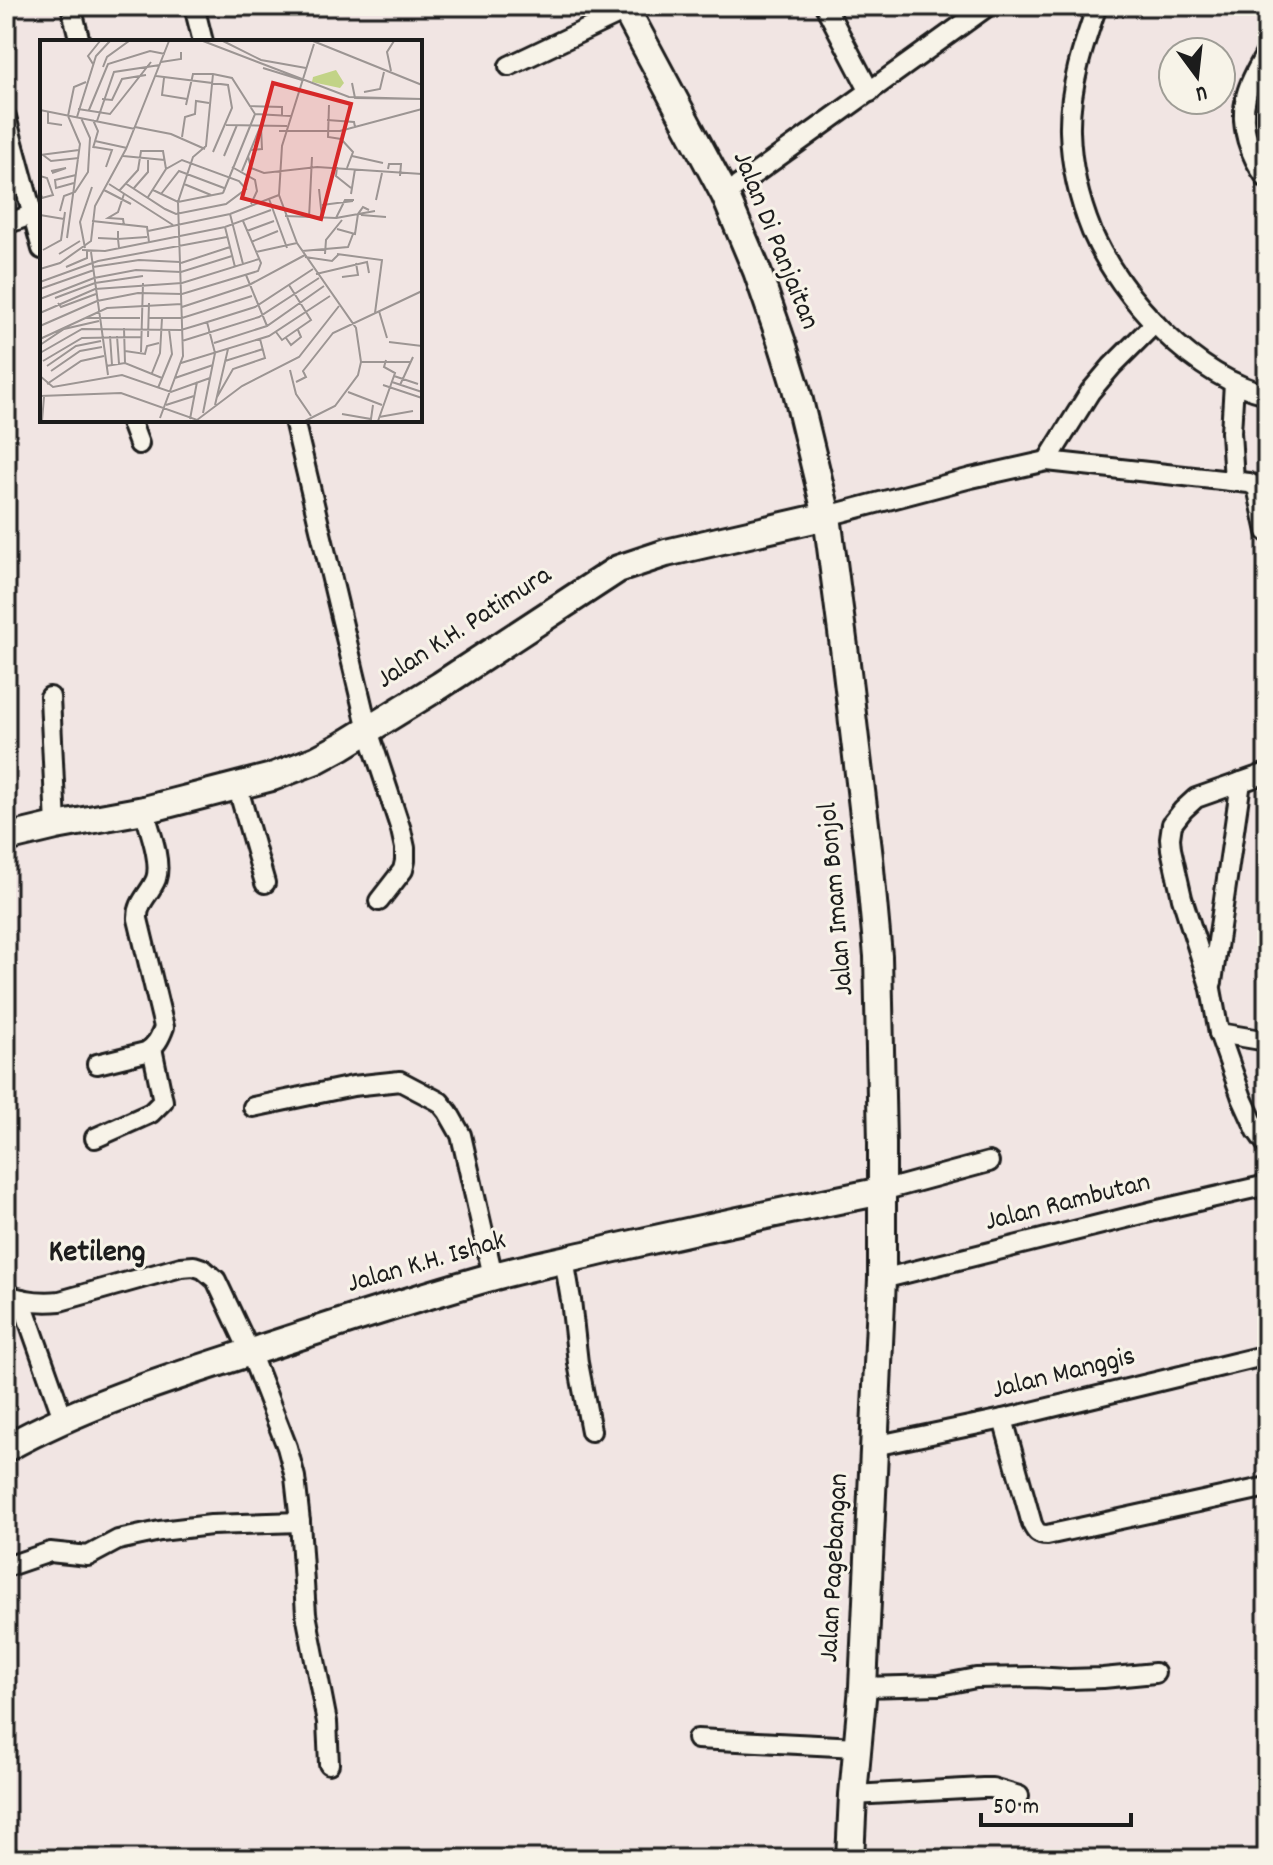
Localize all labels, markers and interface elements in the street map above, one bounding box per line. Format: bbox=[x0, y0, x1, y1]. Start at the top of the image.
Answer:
north arrow bbox=[1157, 36, 1237, 116]
inset map bbox=[40, 40, 422, 422]
text: U bbox=[1192, 76, 1210, 108]
street label: Jalan Di Panjaitan bbox=[720, 146, 828, 336]
street label: Jalan K.H. Patimura bbox=[370, 557, 561, 701]
street label: Jalan Imam Bonjol bbox=[810, 800, 866, 998]
street label: Jalan Rambutan bbox=[981, 1164, 1155, 1244]
street label: Jalan K.H. Ishak bbox=[343, 1222, 511, 1306]
district label: Ketileng bbox=[48, 1231, 146, 1277]
street label: Jalan Manggis bbox=[988, 1338, 1140, 1412]
street label: Jalan Pagebangan bbox=[811, 1472, 861, 1664]
scale bar bbox=[981, 1777, 1131, 1827]
text: 50 m bbox=[993, 1791, 1039, 1825]

